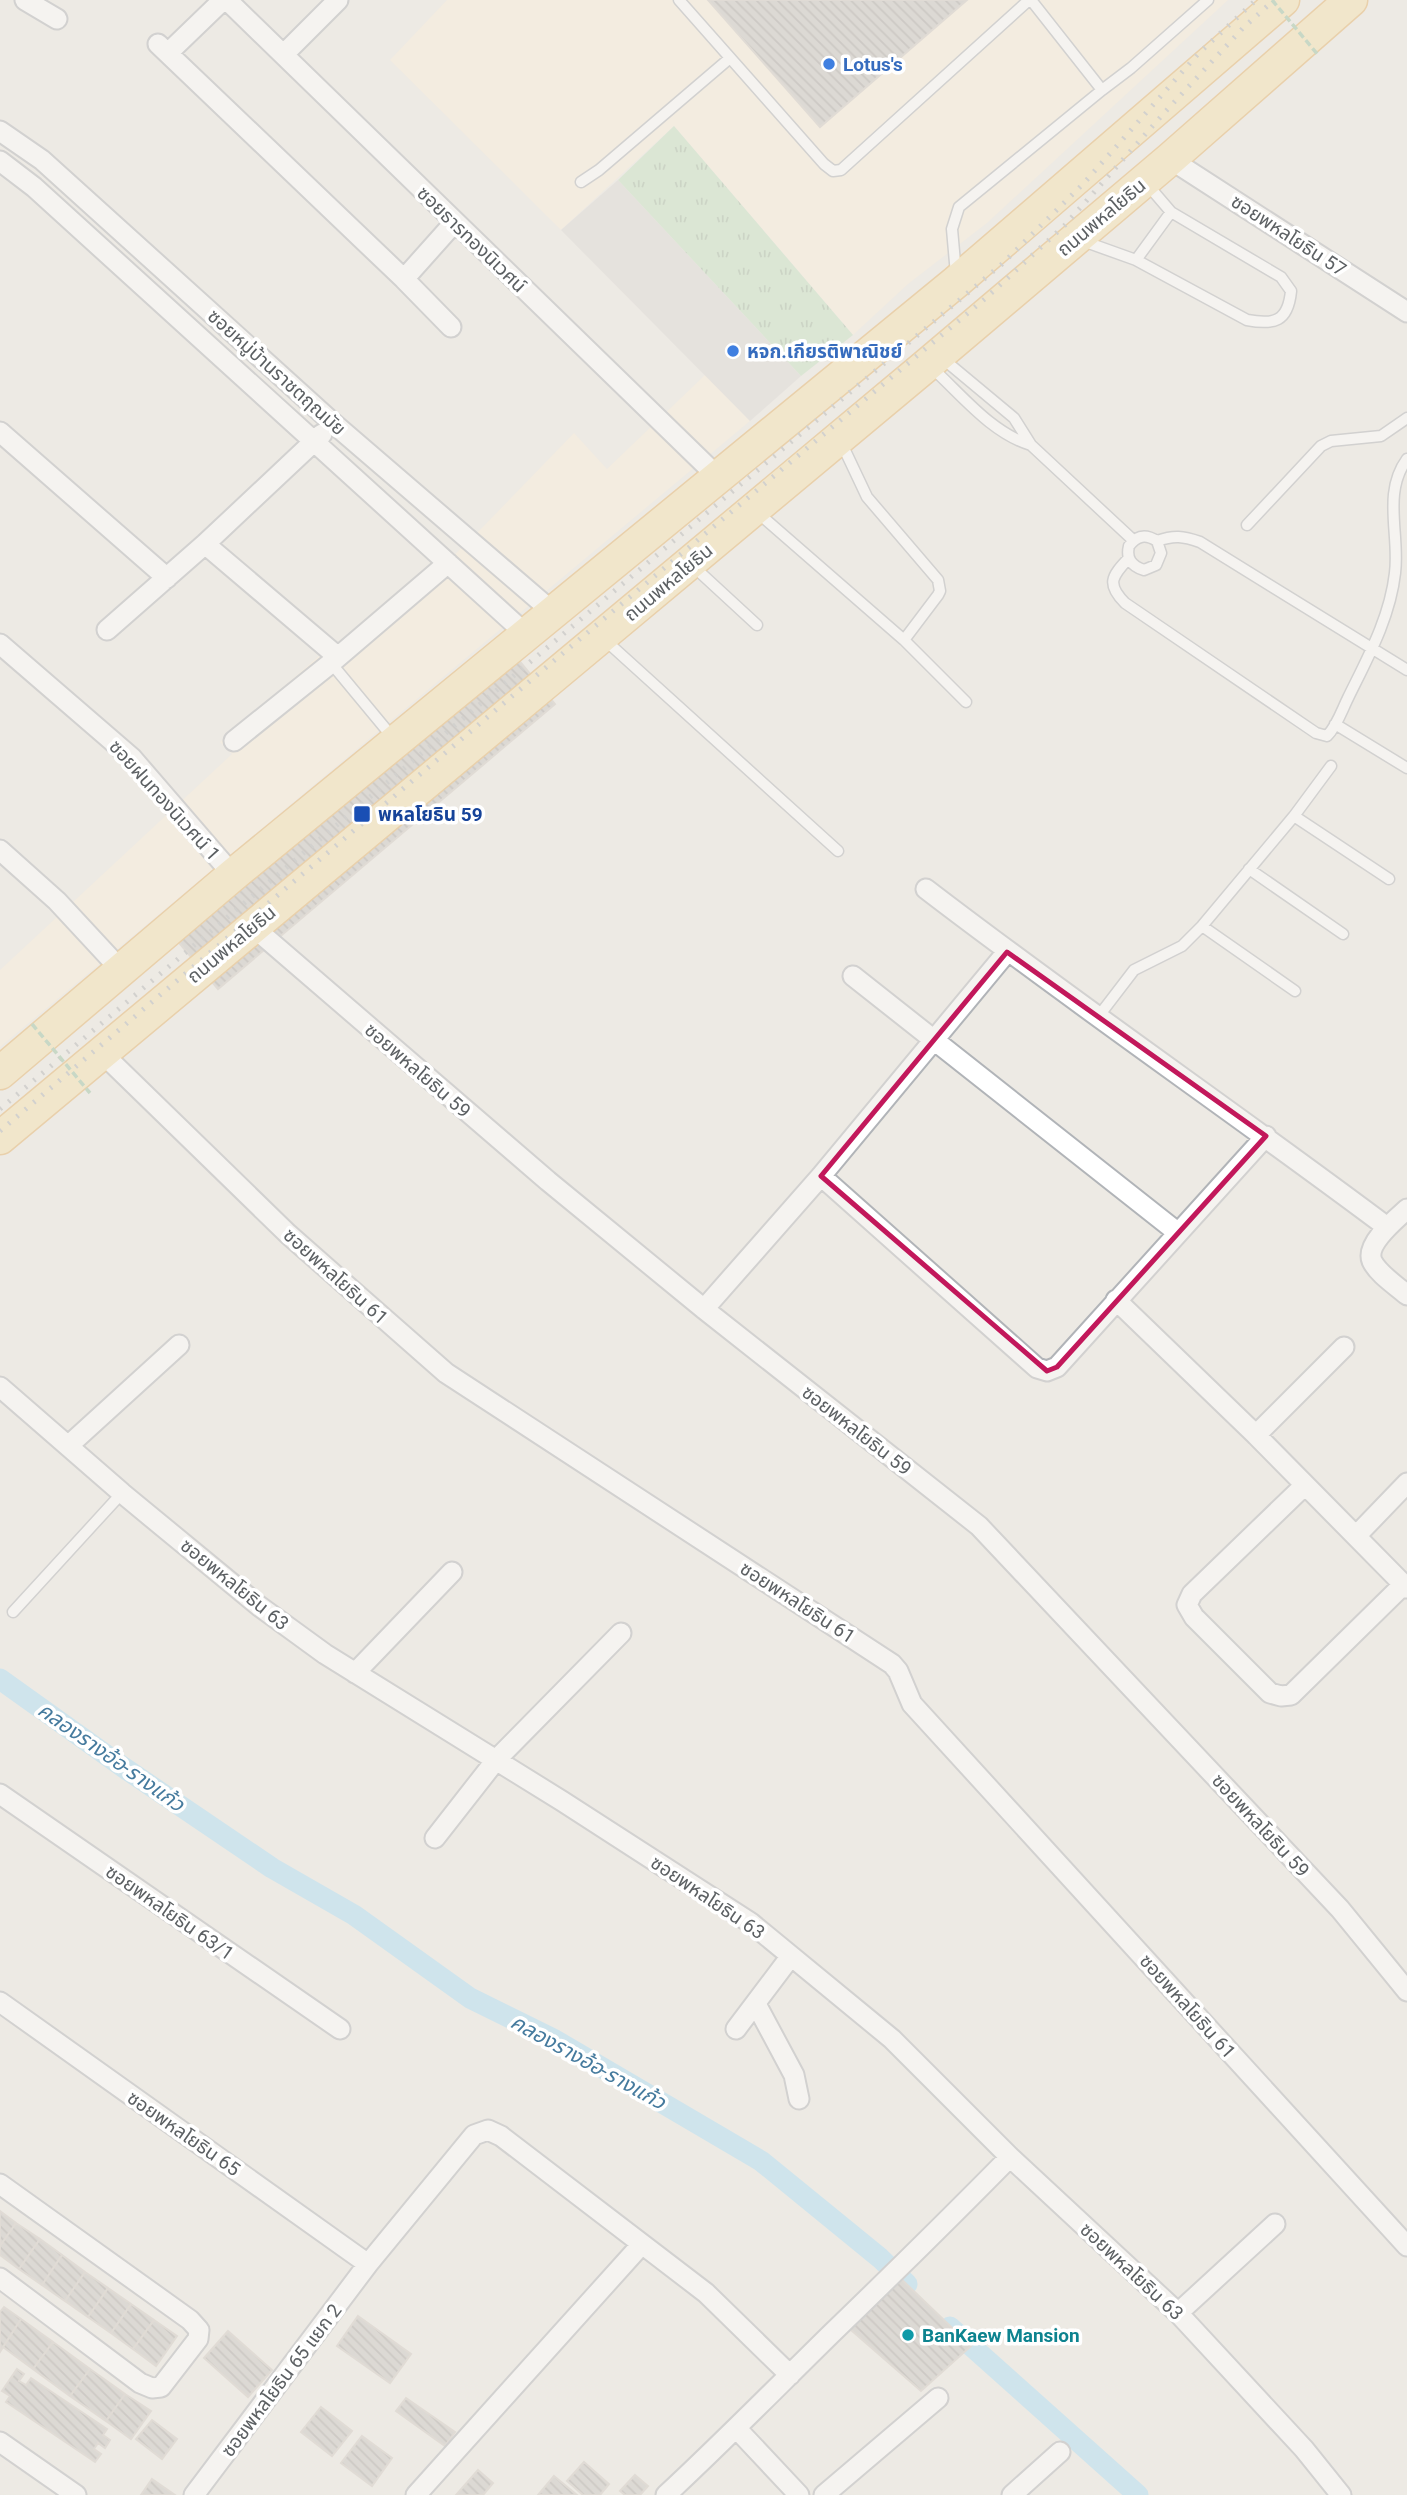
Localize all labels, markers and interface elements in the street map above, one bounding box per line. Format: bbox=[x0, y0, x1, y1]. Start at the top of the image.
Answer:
place label: Lotus's bbox=[843, 53, 903, 76]
marker: Lotus's bbox=[821, 56, 837, 72]
street label: ถนนพหลโยธิน bbox=[1052, 174, 1150, 261]
street label: ซอยธารทองนิเวศน์ bbox=[412, 182, 531, 297]
street label: ซอยพหลโยธิน 57 bbox=[1227, 190, 1351, 281]
street label: ซอยหมู่บ้านราชตฤณมัย bbox=[202, 304, 350, 441]
place label: หจก.เกียรติพาณิชย์ bbox=[747, 340, 902, 363]
marker: หจก.เกียรติพาณิชย์ bbox=[725, 343, 741, 359]
street label: ถนนพหลโยธิน bbox=[619, 539, 717, 626]
street label: ซอยฝนทองนิเวศน์ 1 bbox=[104, 735, 225, 866]
place label: พหลโยธิน 59 bbox=[378, 803, 483, 826]
marker: พหลโยธิน 59 bbox=[352, 804, 372, 824]
street label: ถนนพหลโยธิน bbox=[182, 901, 280, 988]
street label: ซอยพหลโยธิน 59 bbox=[360, 1018, 475, 1123]
street label: ซอยพหลโยธิน 61 bbox=[279, 1223, 393, 1329]
street label: ซอยพหลโยธิน 59 bbox=[797, 1381, 916, 1480]
street label: ซอยพหลโยธิน 63 bbox=[176, 1534, 293, 1635]
street label: ซอยพหลโยธิน 61 bbox=[736, 1557, 860, 1648]
water label: คลองรางอ้อ-รางแก้ว bbox=[33, 1698, 189, 1817]
street label: ซอยพหลโยธิน 59 bbox=[1207, 1769, 1314, 1882]
street label: ซอยพหลโยธิน 63 bbox=[646, 1851, 769, 1944]
street label: ซอยพหลโยธิน 63/1 bbox=[101, 1860, 238, 1965]
street label: ซอยพหลโยธิน 61 bbox=[1135, 1949, 1241, 2063]
water label: คลองรางอ้อ-รางแก้ว bbox=[507, 2010, 670, 2115]
street label: ซอยพหลโยธิน 65 bbox=[123, 2086, 245, 2181]
street label: ซอยพหลโยธิน 63 bbox=[1075, 2218, 1188, 2325]
street label: ซอยพหลโยธิน 65 แยก 2 bbox=[216, 2299, 346, 2461]
place label: BanKaew Mansion bbox=[922, 2324, 1080, 2347]
marker: BanKaew Mansion bbox=[900, 2327, 916, 2343]

